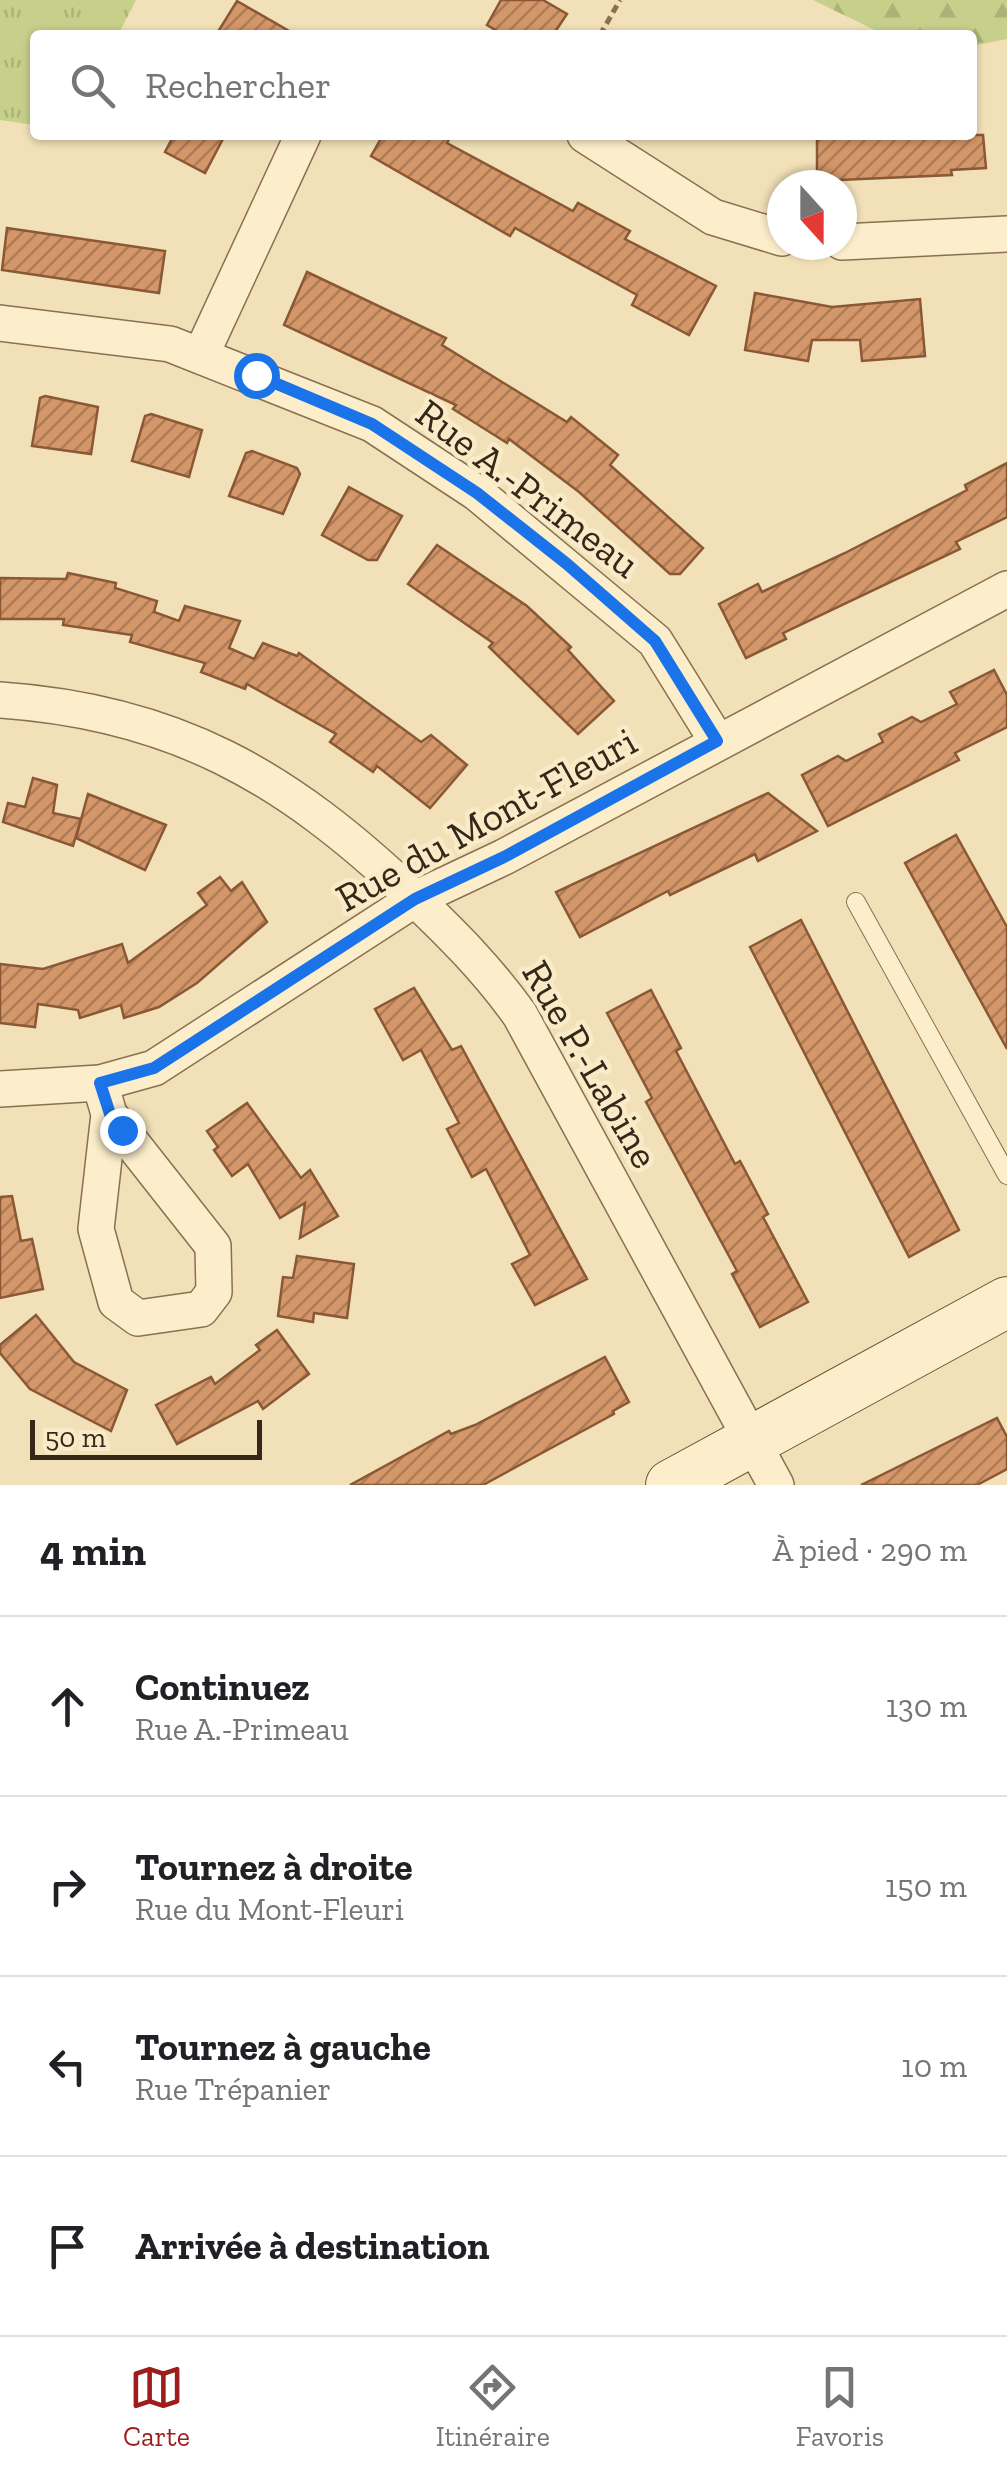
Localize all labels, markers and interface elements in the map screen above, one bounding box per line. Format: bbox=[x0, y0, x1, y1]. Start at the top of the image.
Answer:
search box bbox=[30, 30, 977, 140]
icon: search bbox=[65, 58, 120, 113]
text: Rechercher bbox=[145, 62, 331, 108]
north arrow bbox=[767, 170, 857, 260]
route start bbox=[234, 353, 280, 399]
street label: Rue A.-Primeau bbox=[407, 388, 649, 588]
street label: Rue du Mont-Fleuri bbox=[327, 717, 645, 921]
street label: Rue P.-Labine bbox=[512, 952, 670, 1176]
route end bbox=[100, 1108, 146, 1154]
scale bar bbox=[30, 1415, 262, 1460]
text: 50 m bbox=[45, 1421, 106, 1454]
text: 4 min bbox=[40, 1525, 146, 1576]
text: À pied · 290 m bbox=[773, 1531, 967, 1569]
text: Continuez bbox=[135, 1664, 310, 1710]
icon: ahead bbox=[40, 1679, 95, 1734]
text: 130 m bbox=[886, 1687, 967, 1725]
text: Rue A.-Primeau bbox=[135, 1710, 349, 1748]
text: Tournez à droite bbox=[135, 1844, 413, 1890]
icon: right bbox=[40, 1859, 95, 1914]
text: 150 m bbox=[885, 1867, 967, 1905]
text: Rue du Mont-Fleuri bbox=[135, 1890, 404, 1928]
text: Tournez à gauche bbox=[135, 2024, 431, 2070]
icon: left bbox=[40, 2039, 95, 2094]
text: 10 m bbox=[901, 2047, 967, 2085]
text: Rue Trépanier bbox=[135, 2070, 331, 2108]
icon: arrive bbox=[40, 2219, 95, 2274]
text: Arrivée à destination bbox=[135, 2223, 490, 2269]
tab: Carte bbox=[123, 2360, 190, 2453]
tab: Itinéraire bbox=[436, 2360, 550, 2453]
tab: Favoris bbox=[796, 2360, 884, 2453]

